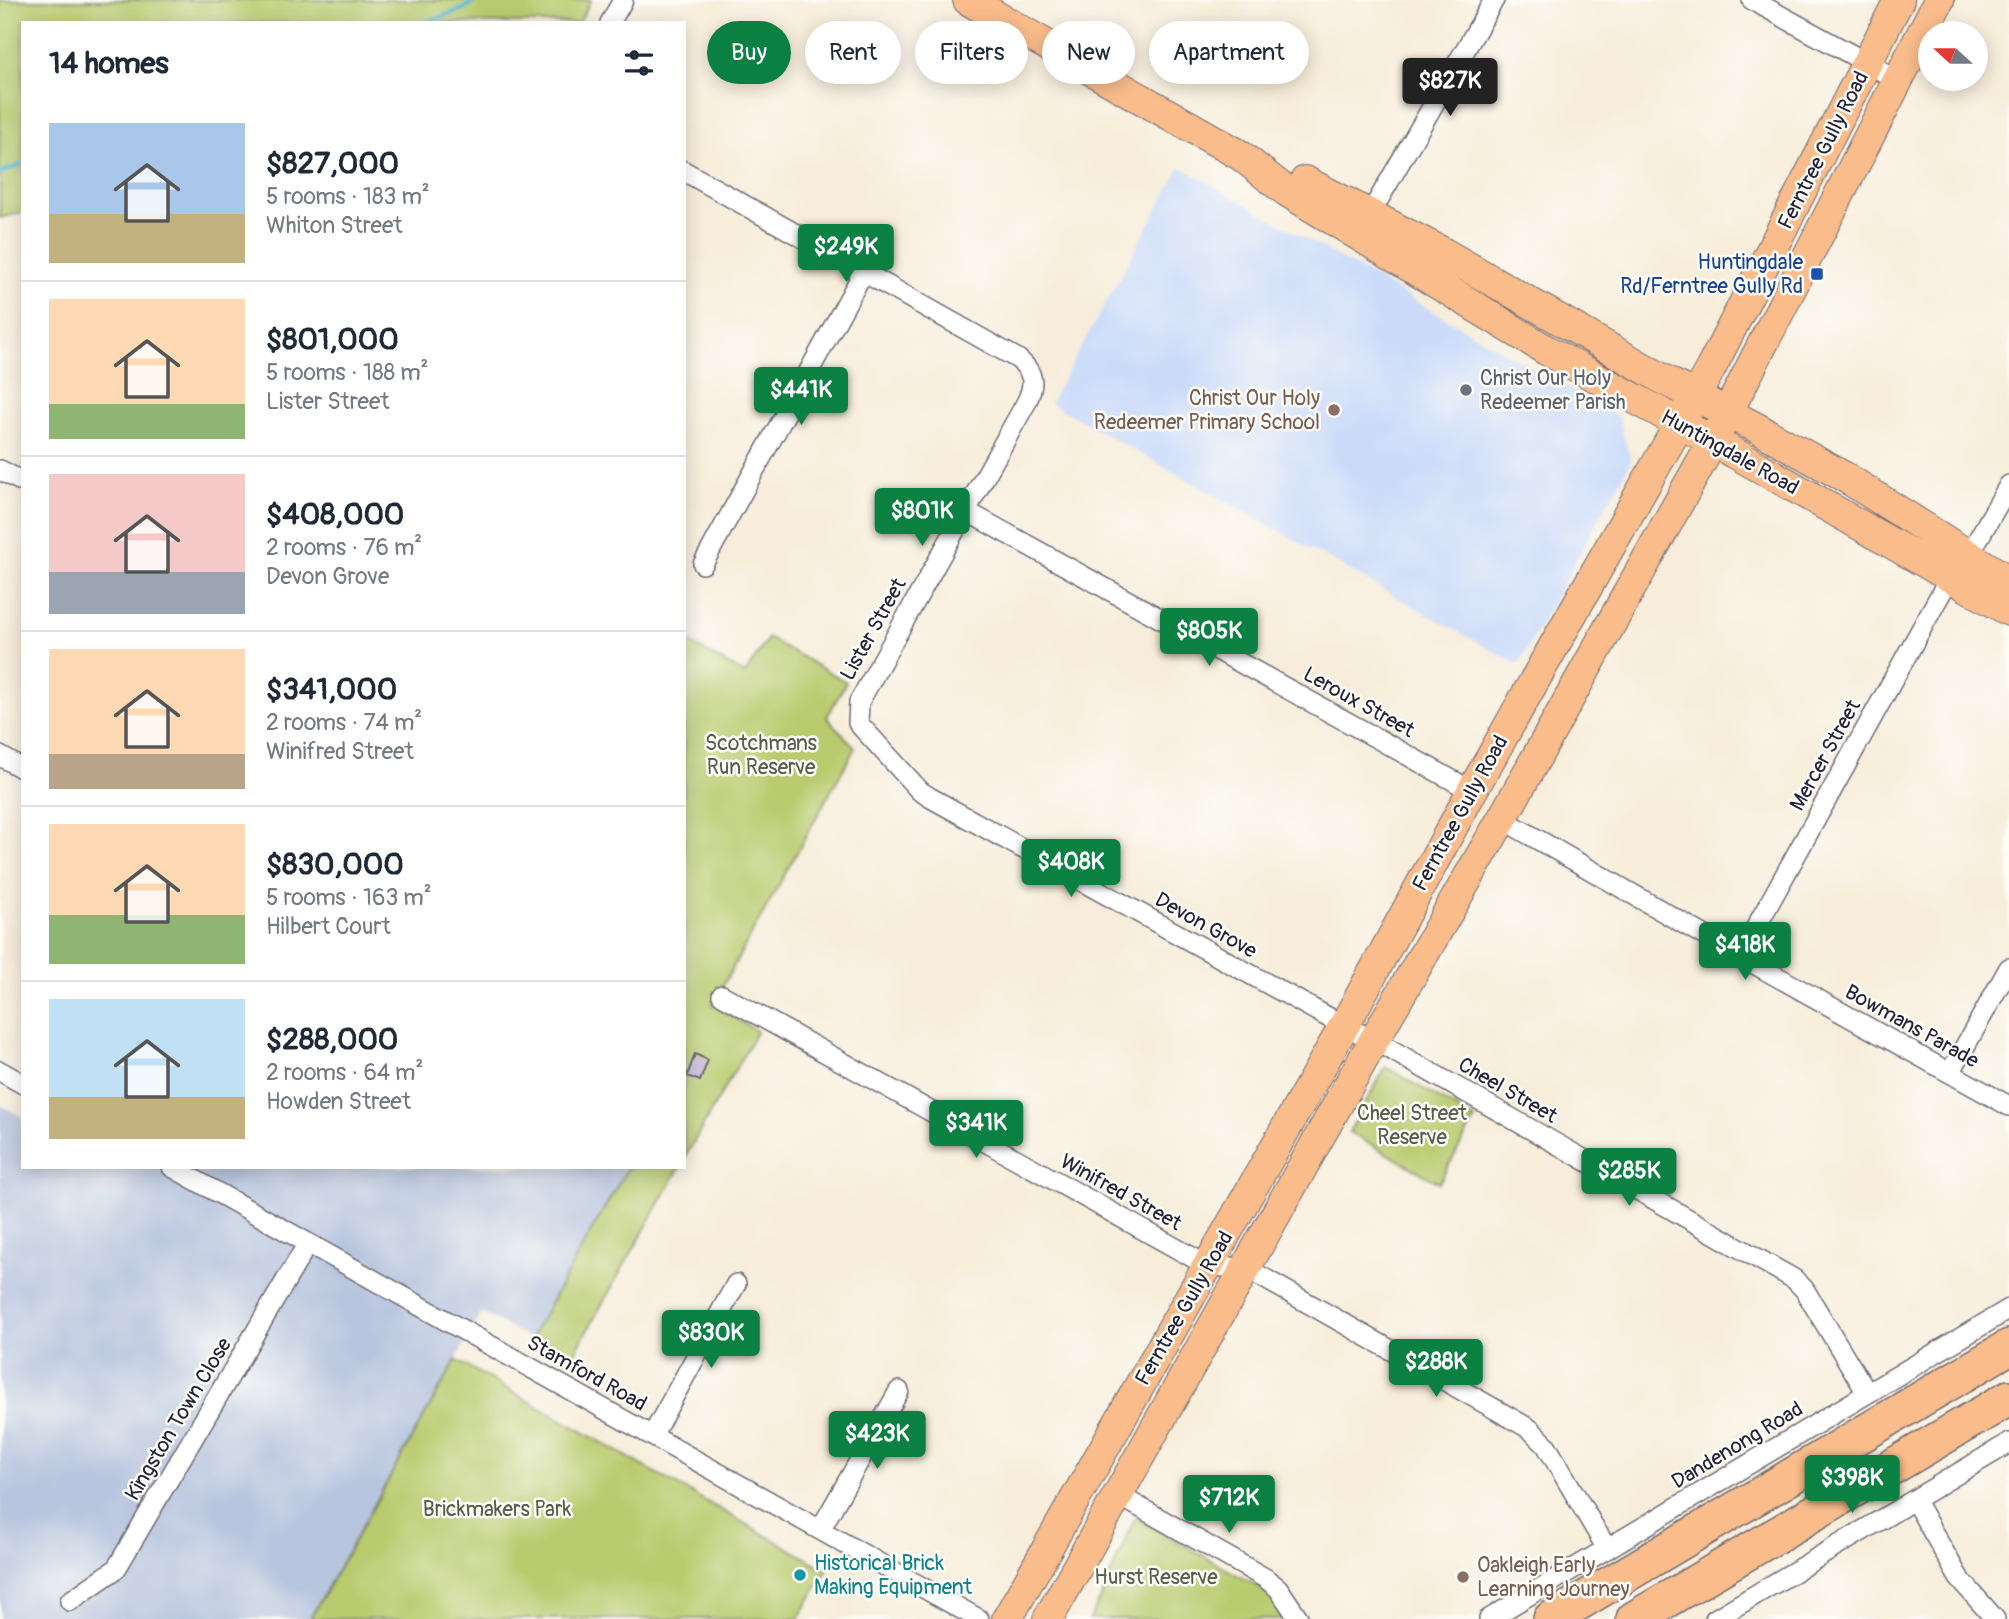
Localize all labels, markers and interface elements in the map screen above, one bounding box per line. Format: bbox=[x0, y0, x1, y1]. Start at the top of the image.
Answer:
chip: Buy bbox=[707, 21, 791, 84]
chip: Rent bbox=[805, 21, 901, 84]
chip: Filters bbox=[915, 21, 1028, 84]
chip: New bbox=[1042, 21, 1135, 84]
chip: Apartment bbox=[1149, 21, 1309, 84]
north arrow bbox=[1918, 21, 1988, 91]
map controls bbox=[1918, 21, 1988, 91]
icon: filters bbox=[620, 44, 658, 82]
text: 14 homes bbox=[49, 45, 169, 82]
pin: $827K bbox=[1401, 58, 1499, 118]
text: $827K bbox=[1419, 66, 1481, 95]
street label: Ferntree Gully Road bbox=[1772, 67, 1875, 234]
text: $827,000 bbox=[266, 145, 399, 182]
icon: home bbox=[105, 151, 189, 235]
text: 5 rooms · 183 m² bbox=[266, 182, 430, 211]
text: Whiton Street bbox=[266, 211, 403, 240]
pin: $249K bbox=[797, 224, 895, 284]
text: $249K bbox=[814, 232, 878, 261]
place label: Huntingdale Rd/Ferntree Gully Rd bbox=[1620, 249, 1804, 300]
marker: Huntingdale Rd/Ferntree Gully Rd bbox=[1809, 266, 1825, 282]
text: $801,000 bbox=[266, 321, 399, 358]
icon: home bbox=[105, 327, 189, 411]
text: 5 rooms · 188 m² bbox=[266, 358, 428, 387]
place label: Christ Our Holy Redeemer Parish bbox=[1480, 365, 1626, 416]
pin: $441K bbox=[752, 368, 850, 427]
text: $441K bbox=[770, 375, 832, 404]
marker: Christ Our Holy Redeemer Parish bbox=[1458, 382, 1474, 398]
place label: Christ Our Holy Redeemer Primary School bbox=[1094, 385, 1320, 436]
text: Lister Street bbox=[266, 387, 390, 416]
marker: Christ Our Holy Redeemer Primary School bbox=[1326, 402, 1342, 418]
street label: Huntingdale Road bbox=[1656, 403, 1803, 501]
pin: $801K bbox=[873, 489, 971, 548]
text: $408,000 bbox=[266, 496, 404, 533]
text: $801K bbox=[891, 496, 953, 525]
icon: home bbox=[105, 502, 189, 586]
text: 2 rooms · 76 m² bbox=[266, 533, 422, 562]
text: Devon Grove bbox=[266, 562, 389, 591]
street label: Lister Street bbox=[834, 573, 913, 685]
pin: $805K bbox=[1160, 608, 1258, 668]
text: $805K bbox=[1176, 616, 1242, 645]
street label: Leroux Street bbox=[1298, 661, 1420, 744]
text: $341,000 bbox=[266, 671, 397, 708]
icon: home bbox=[105, 677, 189, 761]
street label: Mercer Street bbox=[1784, 694, 1867, 816]
text: 2 rooms · 74 m² bbox=[266, 708, 422, 737]
park label: Scotchmans Run Reserve bbox=[705, 730, 818, 781]
street label: Ferntree Gully Road bbox=[1406, 731, 1514, 896]
text: Winifred Street bbox=[266, 737, 414, 766]
pin: $408K bbox=[1022, 839, 1120, 899]
text: $830,000 bbox=[266, 846, 404, 883]
text: $408K bbox=[1038, 847, 1104, 876]
icon: home bbox=[105, 852, 189, 936]
text: 5 rooms · 163 m² bbox=[266, 883, 432, 912]
street label: Devon Grove bbox=[1150, 886, 1262, 965]
text: Hilbert Court bbox=[266, 912, 391, 941]
pin: $418K bbox=[1696, 922, 1794, 982]
text: $418K bbox=[1715, 930, 1775, 959]
street label: Bowmans Parade bbox=[1840, 979, 1984, 1075]
text: $288,000 bbox=[266, 1021, 398, 1058]
icon: home bbox=[105, 1027, 189, 1111]
street label: Cheel Street bbox=[1453, 1051, 1563, 1130]
text: 2 rooms · 64 m² bbox=[266, 1058, 423, 1087]
text: Howden Street bbox=[266, 1087, 411, 1116]
pin: $341K bbox=[927, 1100, 1025, 1160]
park label: Cheel Street Reserve bbox=[1357, 1100, 1468, 1151]
text: $341K bbox=[945, 1108, 1007, 1137]
street label: Winifred Street bbox=[1055, 1148, 1187, 1237]
pin: $285K bbox=[1580, 1148, 1678, 1208]
text: $285K bbox=[1597, 1156, 1661, 1185]
street label: Ferntree Gully Road bbox=[1129, 1226, 1240, 1390]
pin: $830K bbox=[662, 1310, 760, 1370]
text: $830K bbox=[678, 1318, 744, 1347]
street label: Stamford Road bbox=[522, 1329, 651, 1418]
street label: Kingston Town Close bbox=[119, 1332, 238, 1506]
pin: $288K bbox=[1387, 1340, 1485, 1399]
text: $288K bbox=[1405, 1347, 1467, 1376]
street label: Dandenong Road bbox=[1667, 1396, 1808, 1495]
pin: $423K bbox=[828, 1412, 926, 1471]
text: $423K bbox=[845, 1419, 909, 1448]
pin: $398K bbox=[1803, 1456, 1901, 1515]
text: $398K bbox=[1821, 1463, 1883, 1492]
pin: $712K bbox=[1180, 1476, 1278, 1535]
text: $712K bbox=[1199, 1483, 1259, 1512]
park label: Brickmakers Park bbox=[423, 1496, 571, 1523]
place label: Historical Brick Making Equipment bbox=[814, 1550, 972, 1601]
place label: Oakleigh Early Learning Journey bbox=[1477, 1552, 1630, 1603]
park label: Hurst Reserve bbox=[1094, 1564, 1218, 1591]
marker: Historical Brick Making Equipment bbox=[792, 1567, 808, 1583]
marker: Oakleigh Early Learning Journey bbox=[1455, 1569, 1471, 1585]

